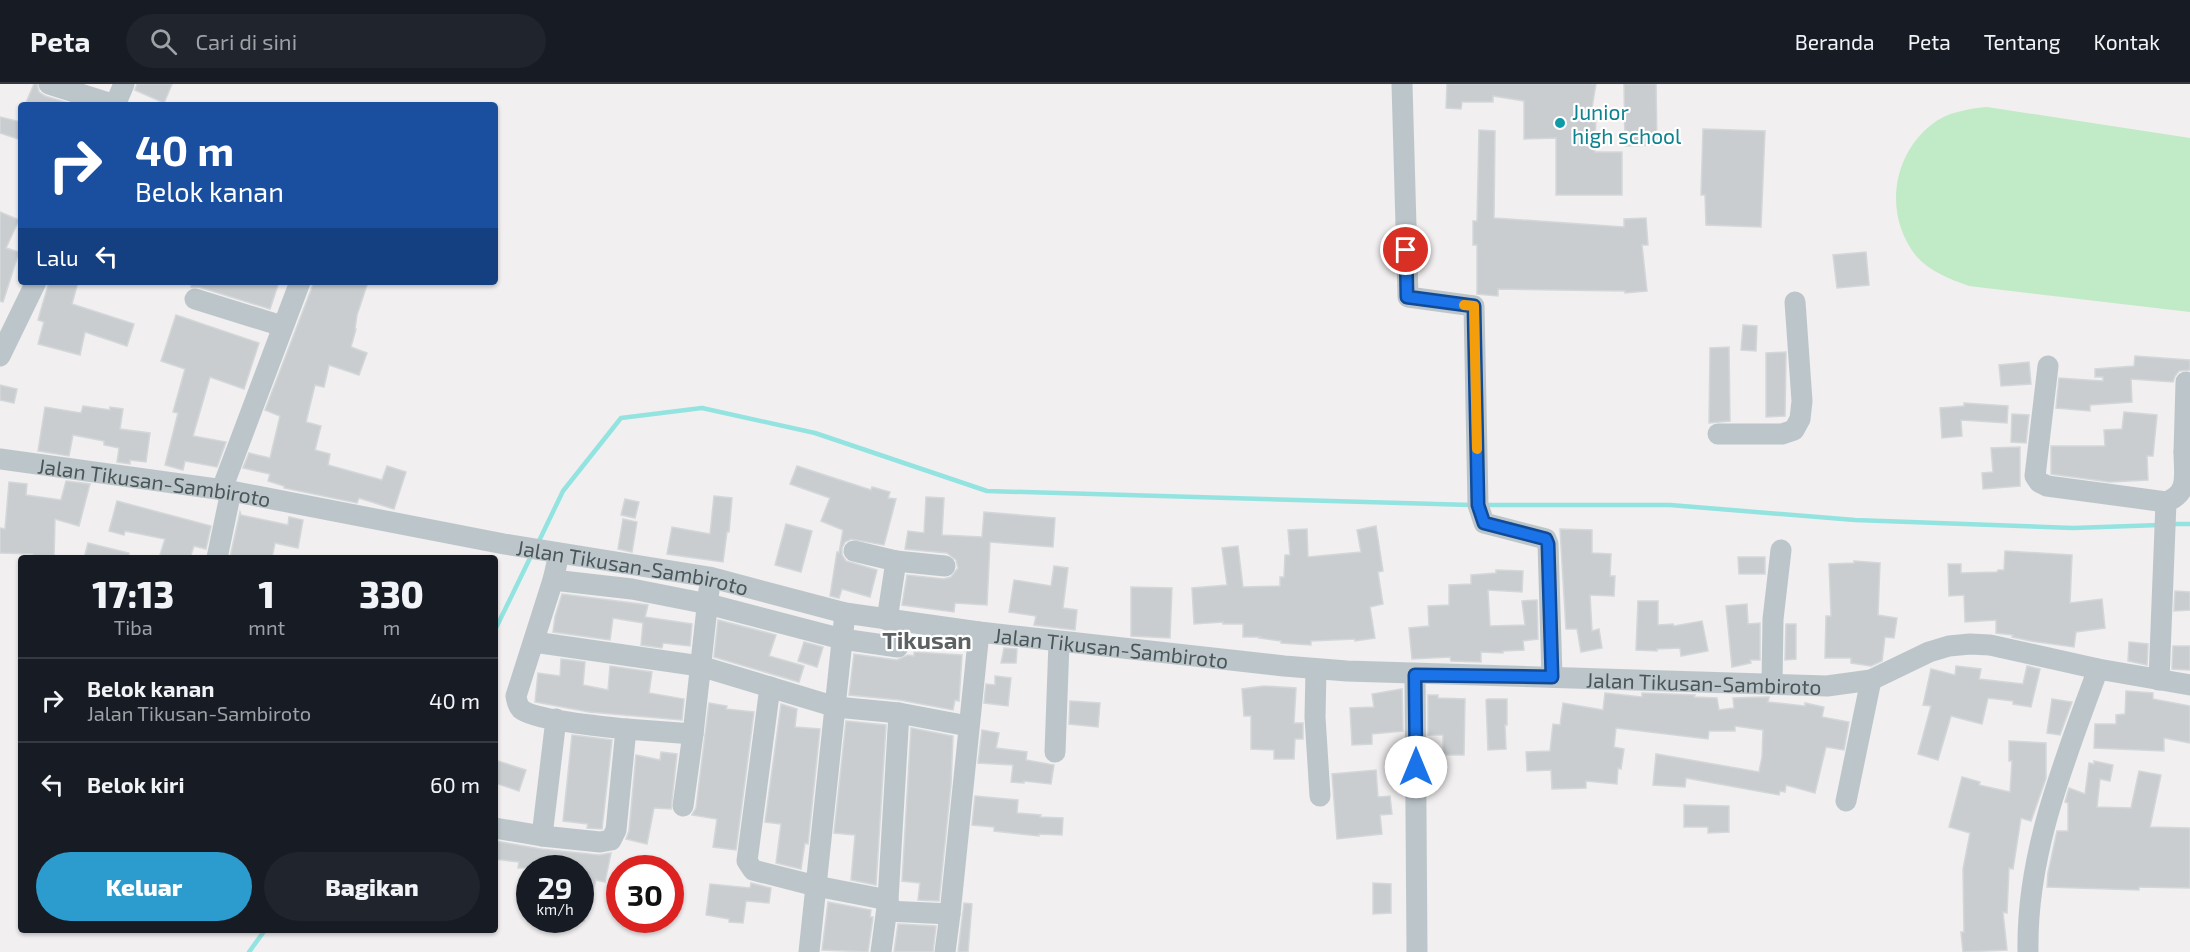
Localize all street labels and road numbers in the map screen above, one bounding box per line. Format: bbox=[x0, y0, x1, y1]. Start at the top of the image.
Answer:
street label: Jalan Tikusan-Sambiroto bbox=[36, 452, 273, 511]
street label: Jalan Tikusan-Sambiroto bbox=[515, 534, 752, 600]
street label: Jalan Tikusan-Sambiroto bbox=[993, 621, 1230, 672]
street label: Jalan Tikusan-Sambiroto bbox=[1586, 666, 1822, 698]

